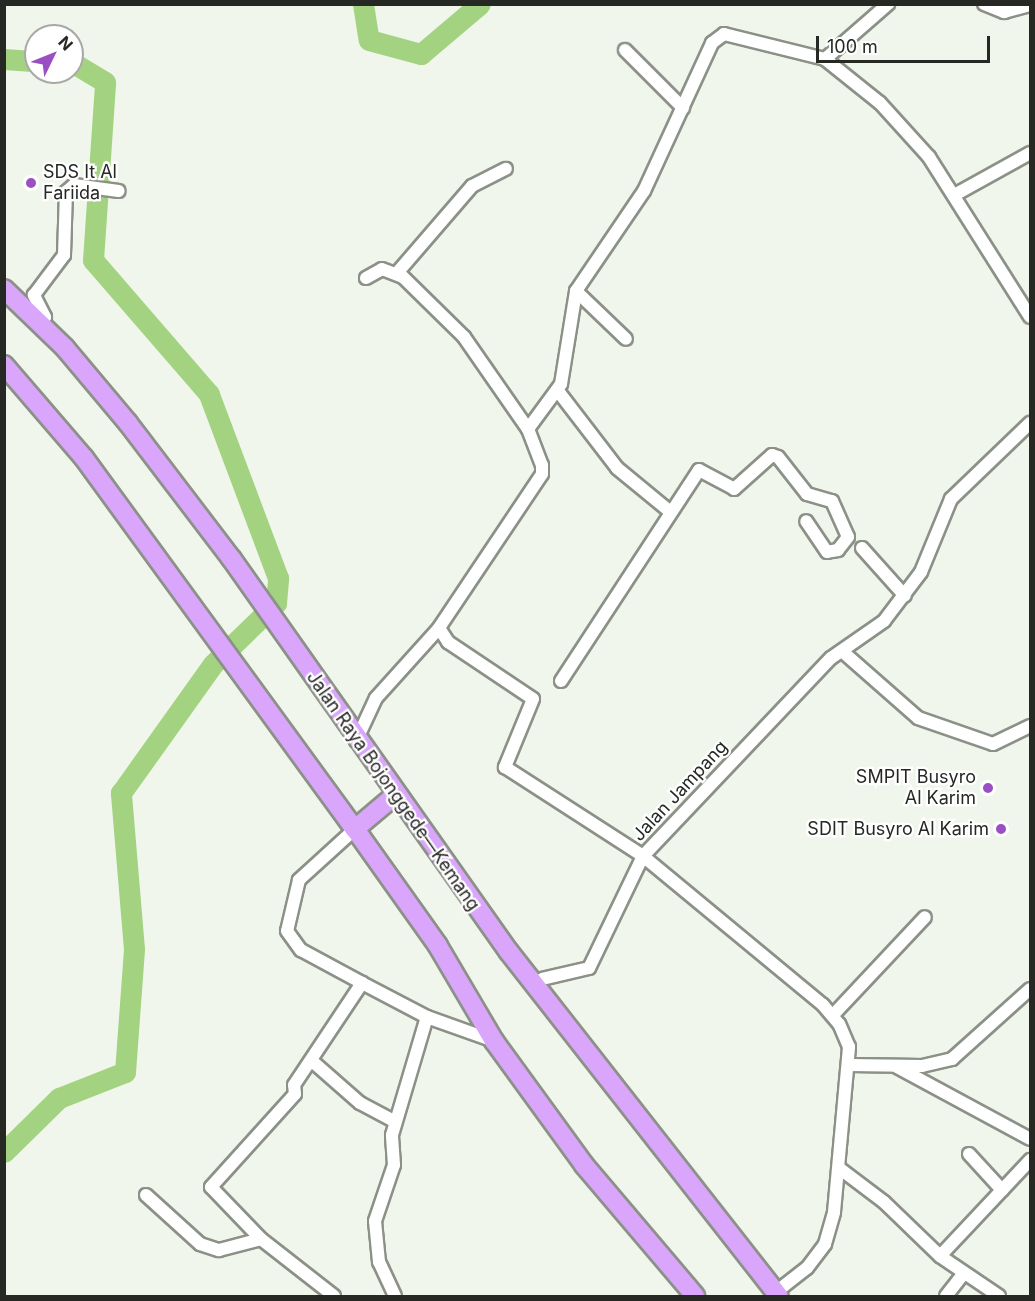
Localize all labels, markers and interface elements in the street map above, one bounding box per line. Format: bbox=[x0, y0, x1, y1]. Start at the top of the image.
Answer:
north arrow bbox=[24, 24, 84, 84]
scale bar bbox=[819, 24, 993, 62]
text: N bbox=[54, 32, 77, 54]
text: 100 m bbox=[827, 36, 878, 57]
place label: SDS It Al Fariida bbox=[43, 162, 117, 204]
marker: SDS It Al Fariida bbox=[24, 176, 38, 190]
street label: Jalan Raya Bojonggede—Kemang bbox=[302, 667, 484, 915]
street label: Jalan Jampang bbox=[628, 736, 732, 846]
place label: SMPIT Busyro Al Karim bbox=[856, 767, 976, 810]
marker: SMPIT Busyro Al Karim bbox=[981, 781, 995, 795]
place label: SDIT Busyro Al Karim bbox=[807, 818, 989, 840]
marker: SDIT Busyro Al Karim bbox=[994, 822, 1008, 836]

